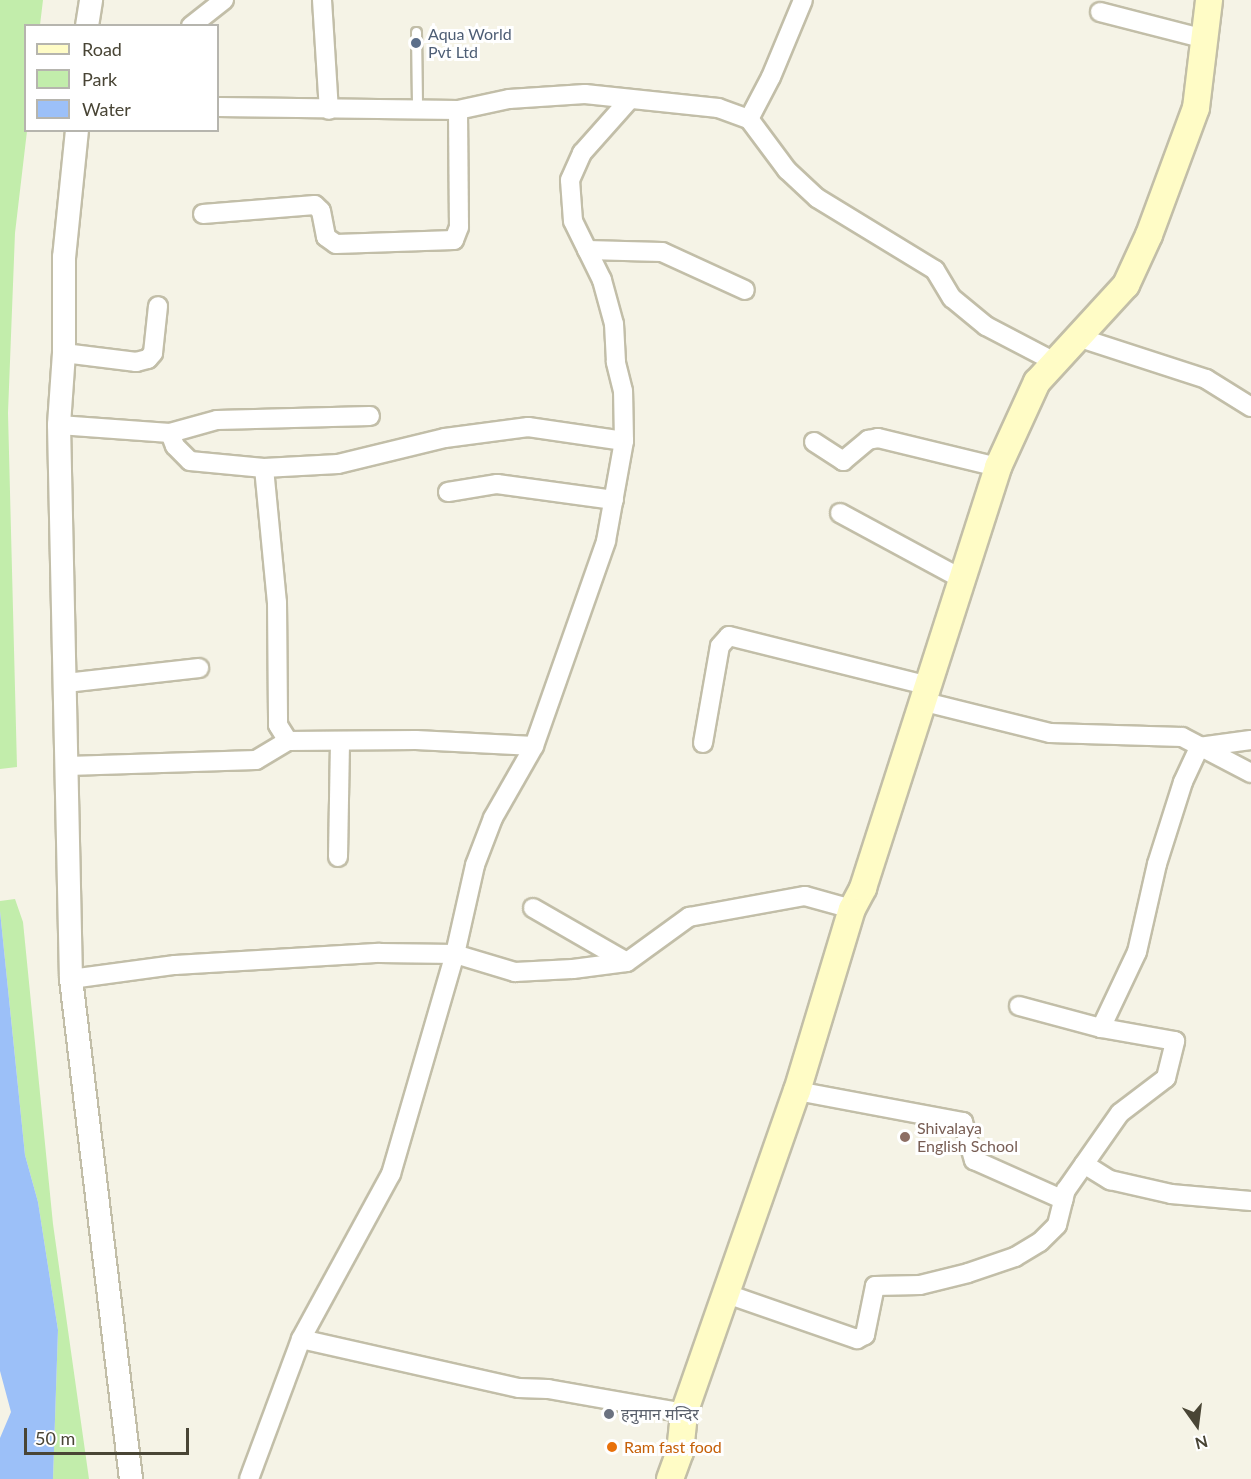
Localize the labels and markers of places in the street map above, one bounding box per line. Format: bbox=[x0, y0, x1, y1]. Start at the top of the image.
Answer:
place label: Aqua World Pvt Ltd bbox=[428, 24, 512, 62]
marker: Aqua World Pvt Ltd bbox=[409, 36, 423, 50]
place label: Shivalaya English School bbox=[917, 1118, 1018, 1156]
marker: Shivalaya English School bbox=[898, 1130, 912, 1144]
place label: हनुमान मन्दिर bbox=[621, 1404, 699, 1424]
marker: हनुमान मन्दिर bbox=[602, 1407, 616, 1421]
place label: Ram fast food bbox=[624, 1437, 722, 1457]
marker: Ram fast food bbox=[605, 1440, 619, 1454]

